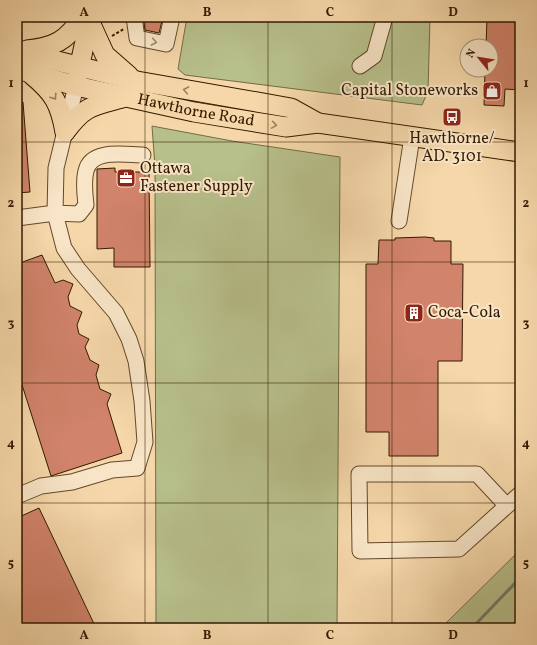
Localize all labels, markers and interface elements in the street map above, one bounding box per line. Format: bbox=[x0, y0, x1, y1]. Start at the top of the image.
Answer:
text: A bbox=[79, 4, 89, 22]
text: B bbox=[203, 4, 212, 22]
text: C bbox=[326, 4, 334, 22]
text: D bbox=[448, 4, 458, 22]
one-way arrow bbox=[151, 37, 157, 45]
north arrow bbox=[459, 38, 499, 78]
text: N bbox=[463, 47, 480, 61]
text: 1 bbox=[8, 75, 14, 93]
text: 1 bbox=[523, 75, 529, 93]
place label: Capital Stoneworks bbox=[341, 80, 478, 102]
shop icon: Capital Stoneworks bbox=[481, 80, 503, 102]
one-way arrow bbox=[183, 87, 189, 95]
street label: Hawthorne Road bbox=[135, 89, 256, 133]
one-way arrow bbox=[49, 93, 56, 100]
bus stop icon: Hawthorne/ AD. 3101 bbox=[441, 106, 463, 128]
one-way arrow bbox=[270, 120, 277, 129]
place label: Hawthorne/ AD. 3101 bbox=[409, 128, 495, 168]
place label: Ottawa Fastener Supply bbox=[140, 158, 253, 198]
office icon: Ottawa Fastener Supply bbox=[115, 167, 137, 189]
text: 2 bbox=[8, 195, 15, 213]
text: 2 bbox=[523, 195, 530, 213]
building icon: Coca-Cola bbox=[403, 302, 425, 324]
place label: Coca-Cola bbox=[428, 302, 501, 324]
text: 3 bbox=[8, 315, 15, 333]
text: 3 bbox=[523, 315, 530, 333]
text: 4 bbox=[7, 435, 15, 453]
text: 4 bbox=[522, 435, 530, 453]
text: 5 bbox=[8, 555, 14, 573]
text: 5 bbox=[523, 555, 529, 573]
text: A bbox=[79, 627, 89, 645]
text: B bbox=[203, 627, 212, 645]
text: C bbox=[326, 627, 334, 645]
text: D bbox=[448, 627, 458, 645]

